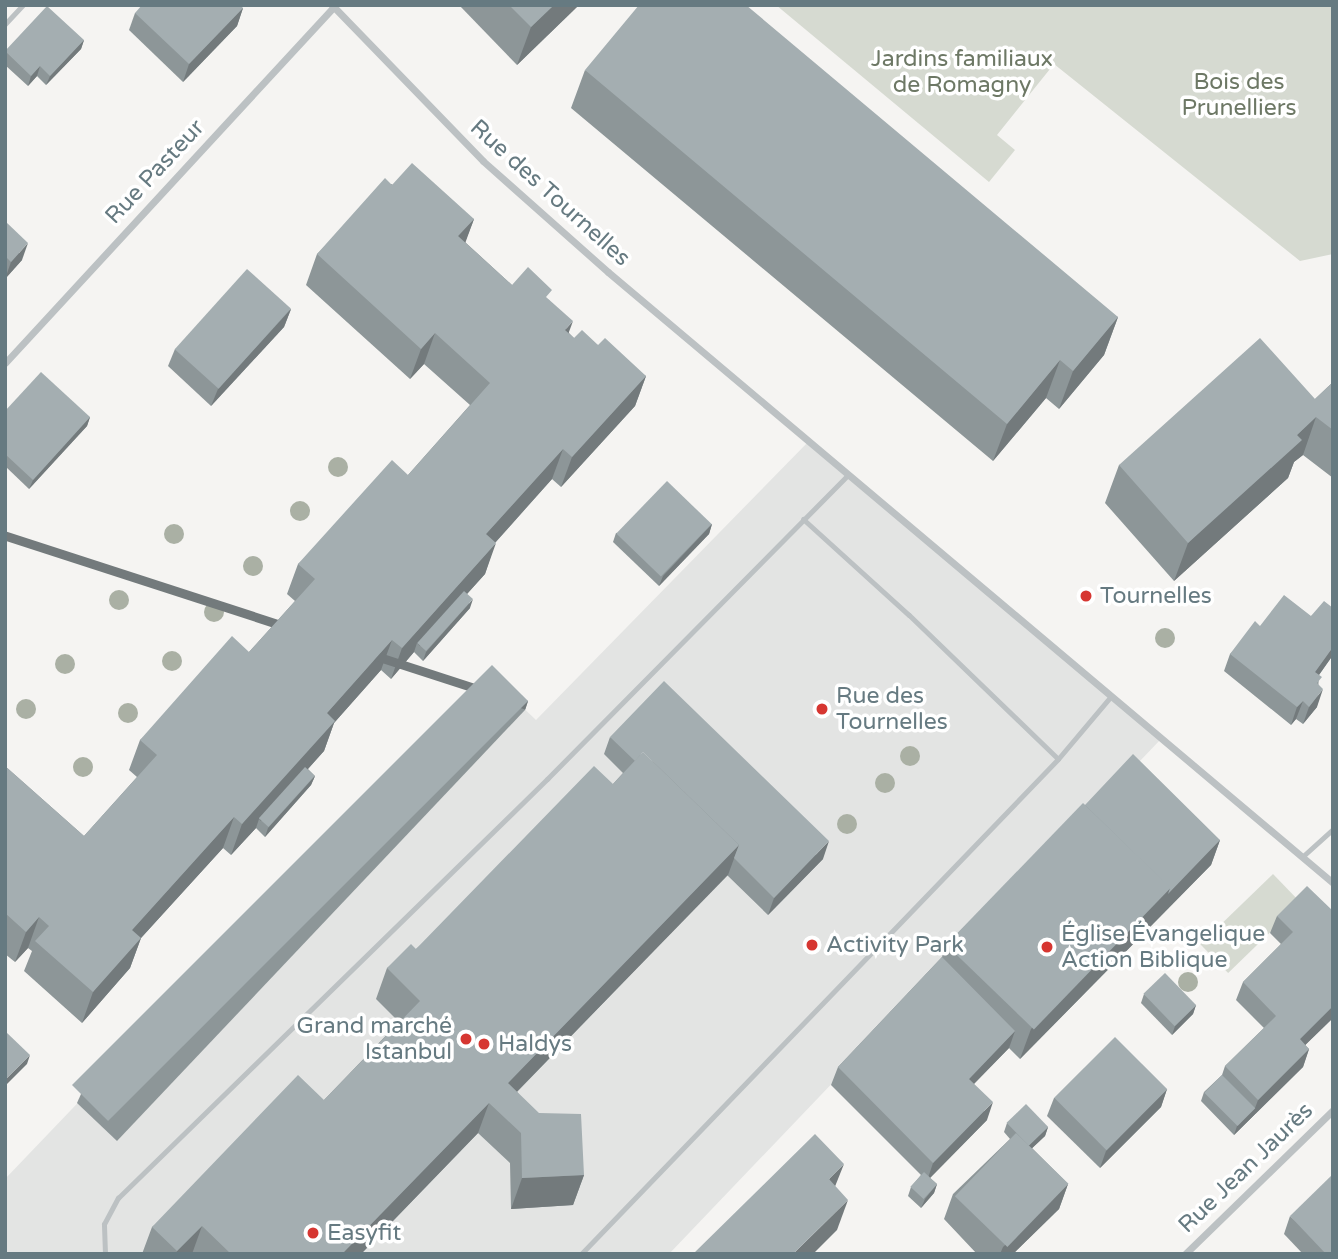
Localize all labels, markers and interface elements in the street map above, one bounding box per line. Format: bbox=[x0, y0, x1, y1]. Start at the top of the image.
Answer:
park label: Jardins familiaux de Romagny bbox=[871, 45, 1053, 99]
park label: Bois des Prunelliers bbox=[1181, 68, 1297, 122]
street label: Rue Pasteur bbox=[100, 114, 210, 230]
street label: Rue des Tournelles bbox=[464, 114, 636, 272]
place label: Tournelles bbox=[1100, 582, 1212, 610]
marker: Tournelles bbox=[1078, 588, 1094, 604]
place label: Rue des Tournelles bbox=[836, 682, 948, 736]
marker: Rue des Tournelles bbox=[814, 701, 830, 717]
place label: Église Évangelique Action Biblique bbox=[1061, 920, 1265, 974]
place label: Activity Park bbox=[826, 931, 964, 959]
marker: Activity Park bbox=[804, 937, 820, 953]
marker: Église Évangelique Action Biblique bbox=[1039, 939, 1055, 955]
place label: Grand marché Istanbul bbox=[297, 1012, 452, 1066]
place label: Haldys bbox=[498, 1030, 572, 1058]
marker: Grand marché Istanbul bbox=[458, 1031, 474, 1047]
marker: Haldys bbox=[476, 1036, 492, 1052]
street label: Rue Jean Jaurès bbox=[1173, 1097, 1319, 1239]
place label: Easyfit bbox=[327, 1219, 401, 1247]
marker: Easyfit bbox=[305, 1225, 321, 1241]

